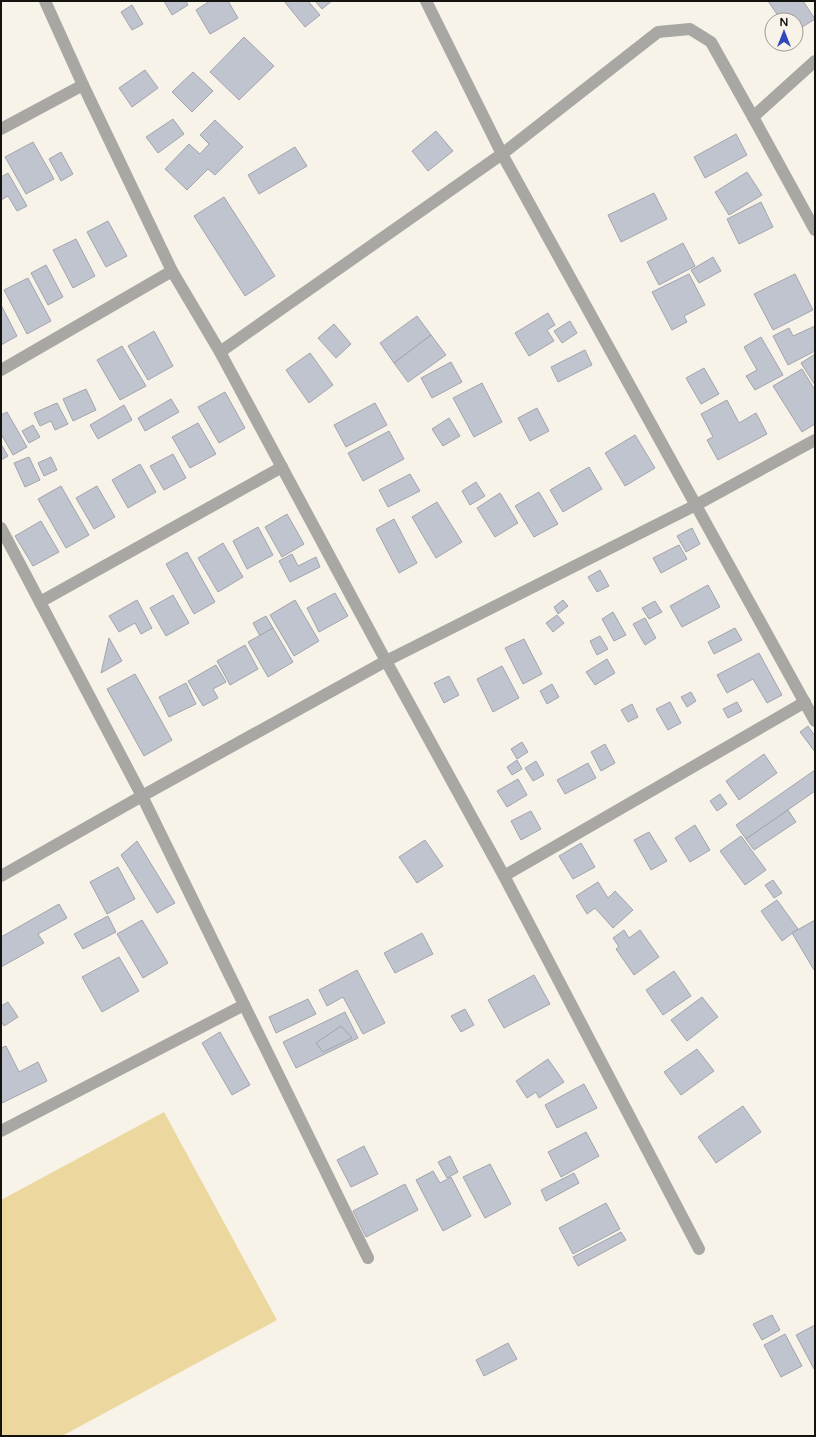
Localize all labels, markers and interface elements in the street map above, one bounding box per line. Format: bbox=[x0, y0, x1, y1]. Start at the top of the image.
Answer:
north arrow bbox=[764, 12, 804, 52]
text: N bbox=[780, 16, 788, 29]

